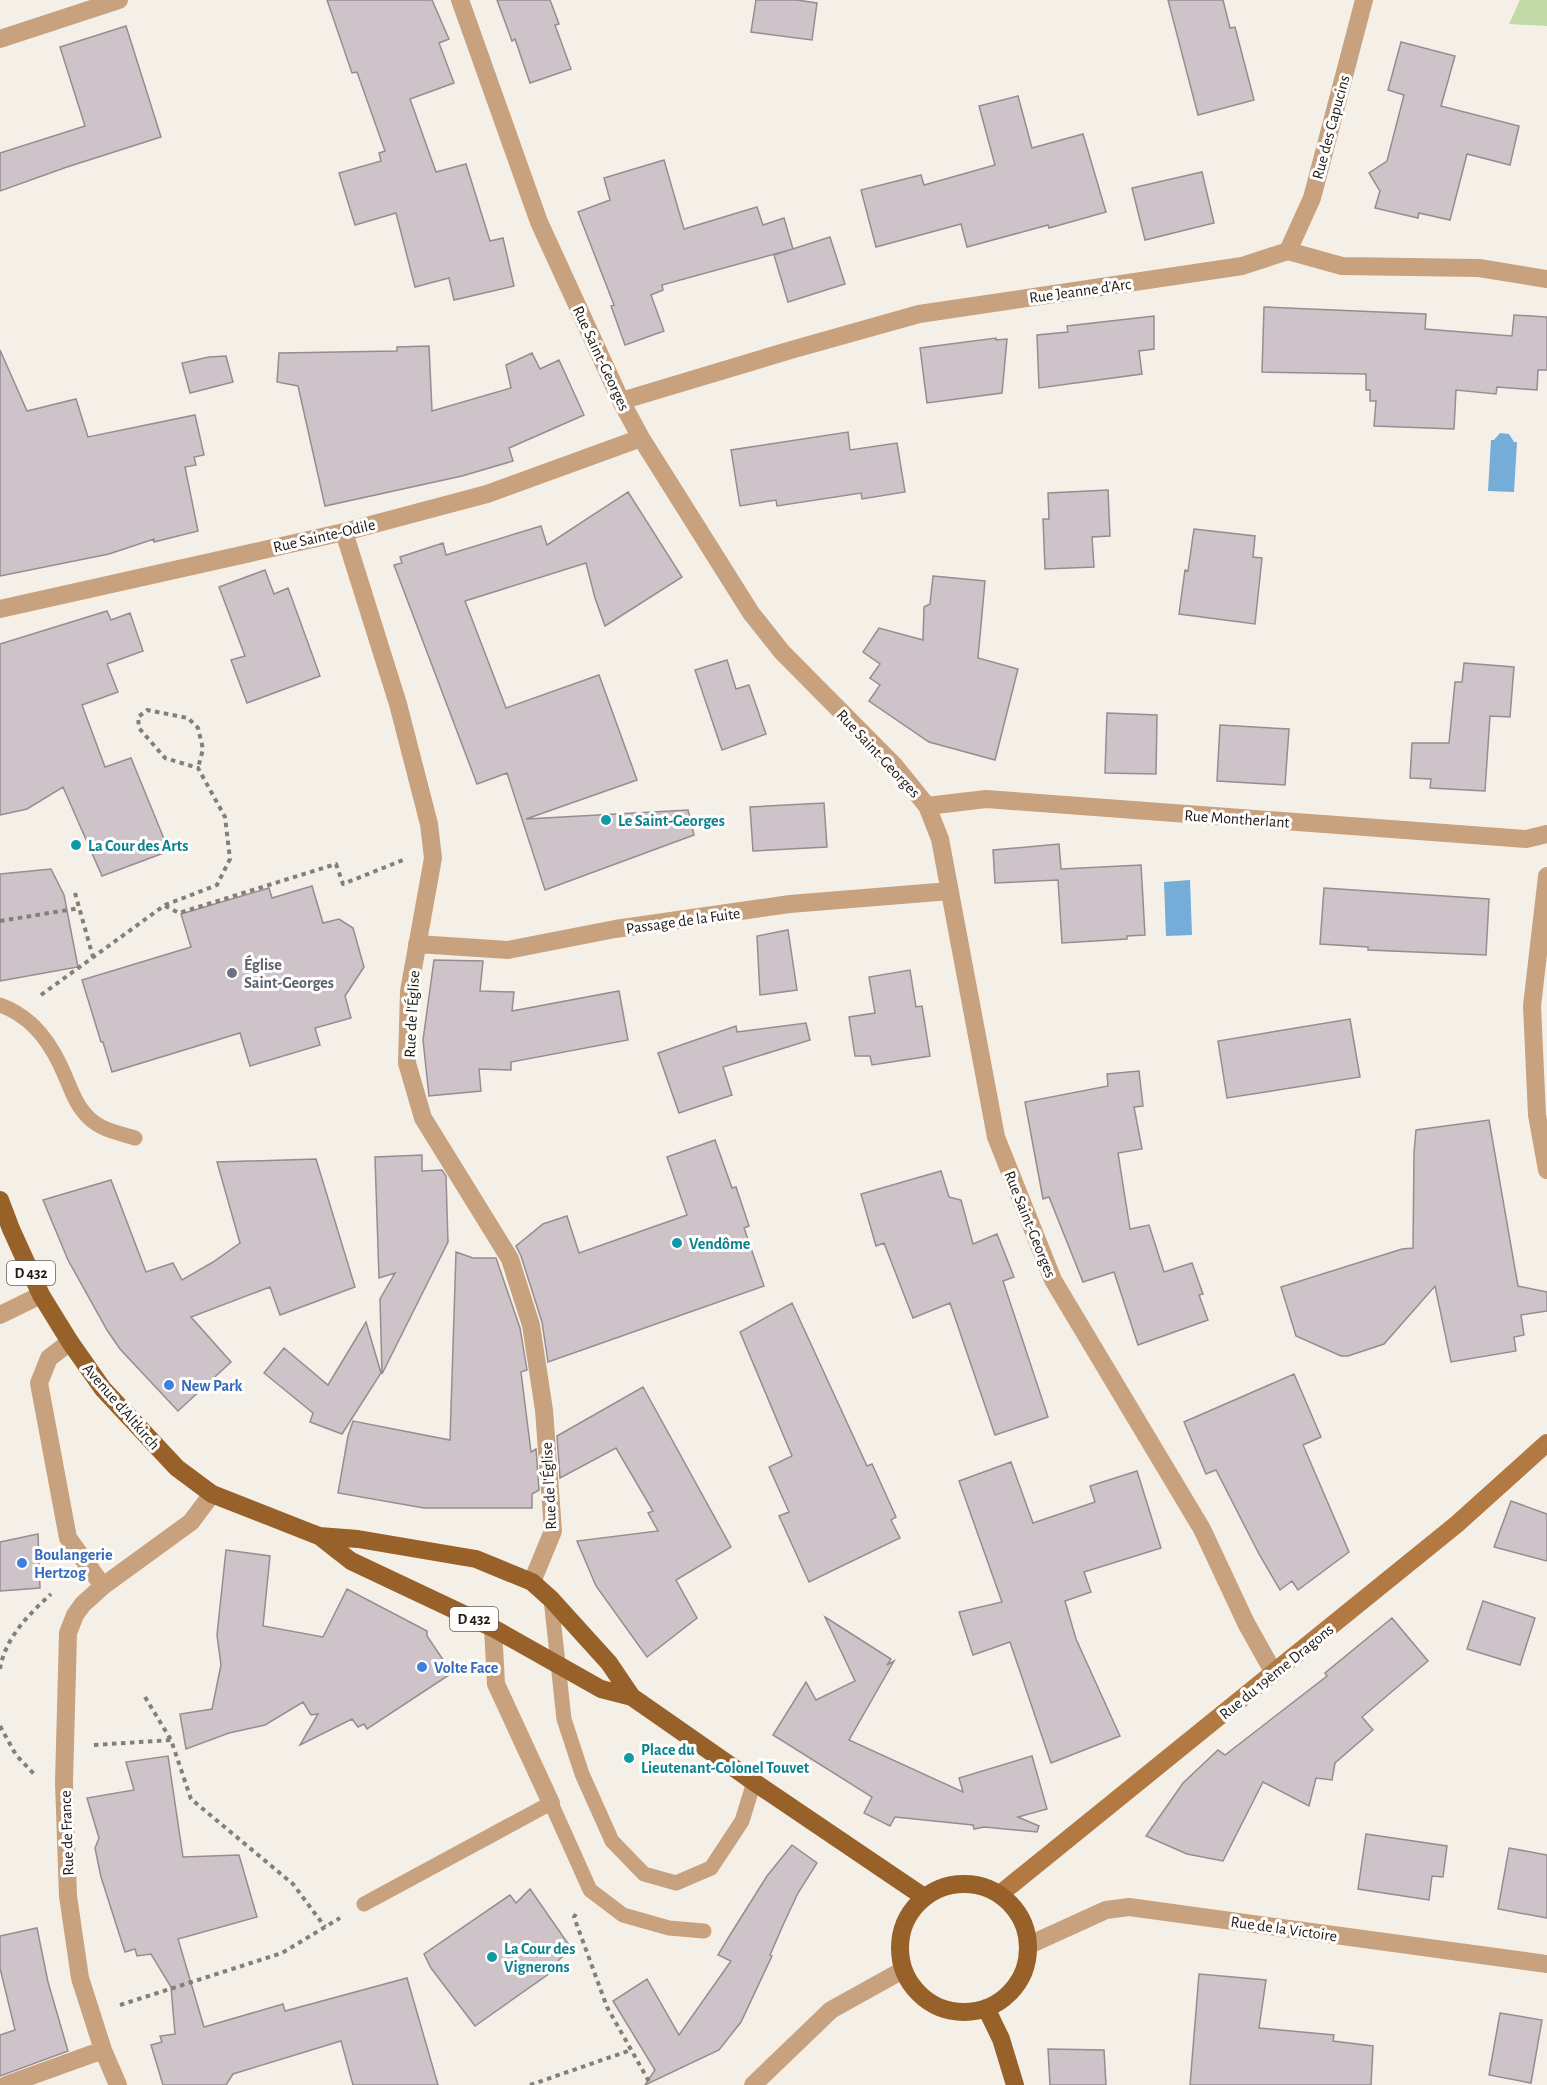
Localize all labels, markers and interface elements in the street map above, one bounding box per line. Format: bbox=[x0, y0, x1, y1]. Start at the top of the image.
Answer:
street label: Rue des Capucins bbox=[1309, 73, 1353, 181]
street label: Rue Jeanne d'Arc bbox=[1028, 276, 1132, 306]
street label: Rue Saint-Georges bbox=[570, 303, 632, 413]
street label: Rue Sainte-Odile bbox=[272, 516, 377, 556]
street label: Rue Saint-Georges bbox=[834, 707, 923, 801]
street label: Rue Montherlant bbox=[1184, 807, 1290, 831]
marker: Le Saint-Georges bbox=[599, 813, 613, 827]
place label: Le Saint-Georges bbox=[618, 813, 725, 829]
marker: La Cour des Arts bbox=[69, 838, 83, 852]
place label: La Cour des Arts bbox=[88, 838, 188, 854]
street label: Passage de la Fuite bbox=[625, 905, 741, 937]
place label: Église Saint-Georges bbox=[244, 954, 334, 991]
marker: Église Saint-Georges bbox=[225, 966, 239, 980]
street label: Rue de l'Église bbox=[400, 970, 422, 1058]
street label: Rue Saint-Georges bbox=[1001, 1169, 1059, 1280]
marker: Vendôme bbox=[670, 1236, 684, 1250]
place label: Vendôme bbox=[689, 1236, 751, 1252]
road number: D 432 bbox=[7, 1261, 55, 1285]
street label: Avenue d'Altkirch bbox=[80, 1361, 163, 1453]
marker: New Park bbox=[162, 1378, 176, 1392]
place label: New Park bbox=[181, 1378, 242, 1394]
street label: Rue de l'Église bbox=[537, 1442, 559, 1530]
place label: Boulangerie Hertzog bbox=[34, 1547, 113, 1581]
marker: Boulangerie Hertzog bbox=[15, 1556, 29, 1570]
road number: D 432 bbox=[450, 1607, 498, 1631]
street label: Rue du 19ème Dragons bbox=[1217, 1621, 1337, 1722]
marker: Volte Face bbox=[415, 1660, 429, 1674]
place label: Volte Face bbox=[434, 1660, 499, 1676]
place label: Place du Lieutenant-Colonel Touvet bbox=[641, 1742, 810, 1776]
marker: Place du Lieutenant-Colonel Touvet bbox=[622, 1751, 636, 1765]
street label: Rue de France bbox=[58, 1790, 76, 1876]
street label: Rue de la Victoire bbox=[1230, 1914, 1338, 1944]
place label: La Cour des Vignerons bbox=[504, 1941, 575, 1975]
marker: La Cour des Vignerons bbox=[485, 1950, 499, 1964]

